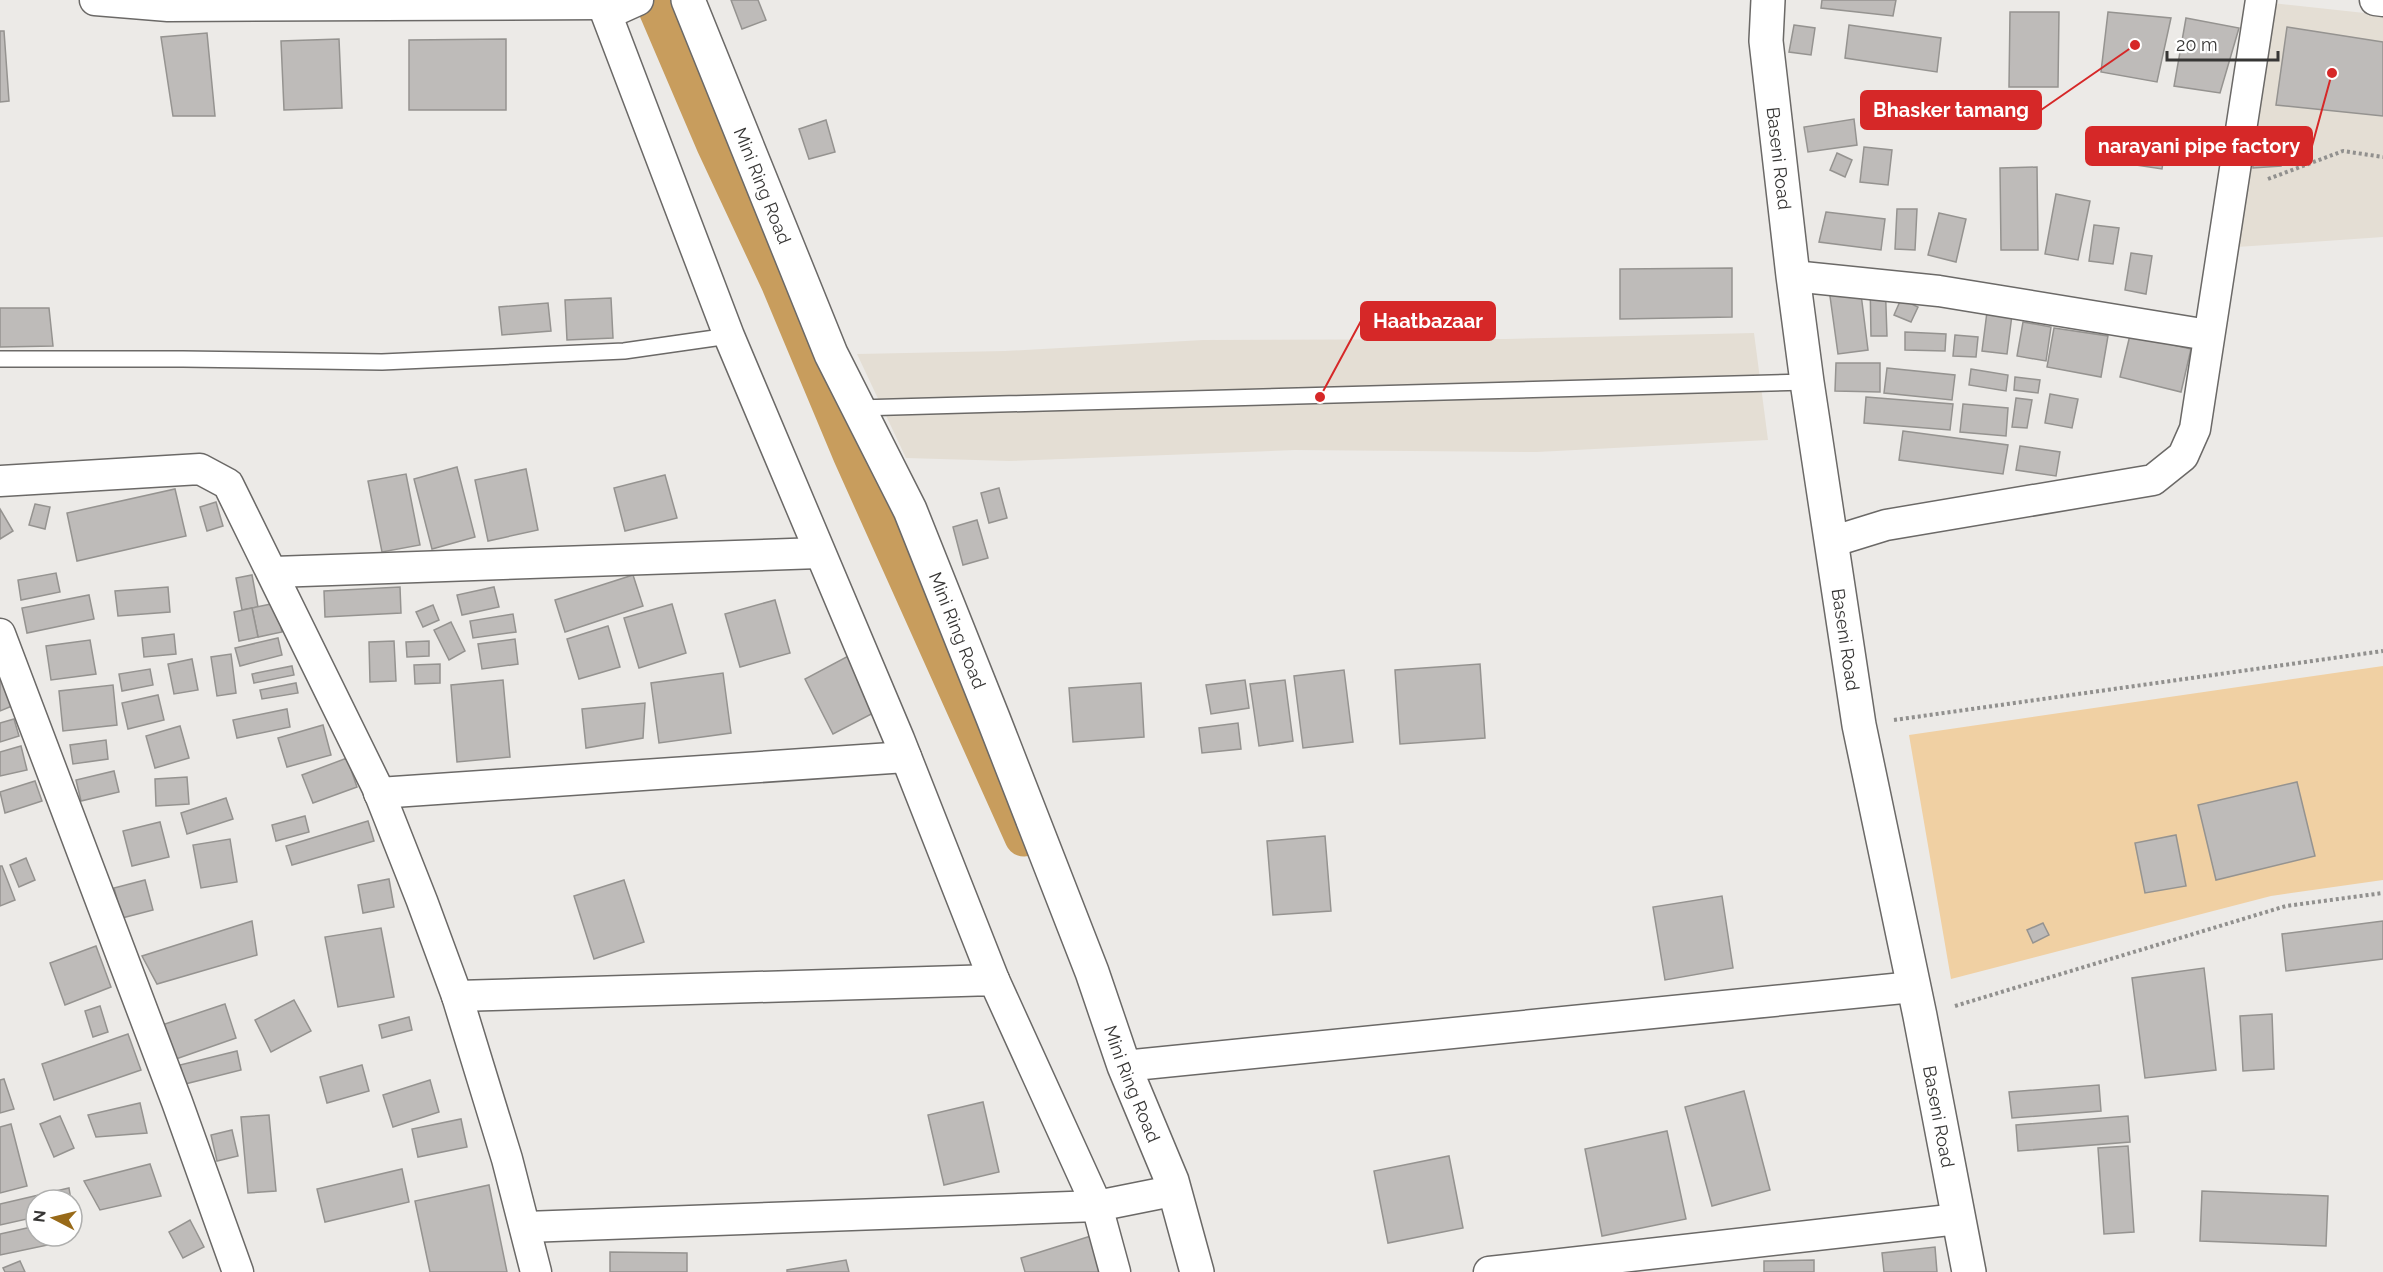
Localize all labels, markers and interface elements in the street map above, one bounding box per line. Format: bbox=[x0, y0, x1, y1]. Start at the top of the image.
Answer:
scale bar bbox=[2167, 24, 2278, 62]
text: 20 m bbox=[2176, 34, 2218, 55]
callout: Bhasker tamang bbox=[1861, 91, 2041, 129]
text: Bhasker tamang bbox=[1873, 98, 2029, 122]
street label: Baseni Road bbox=[1763, 106, 1796, 211]
street label: Mini Ring Road bbox=[730, 124, 796, 247]
callout: narayani pipe factory bbox=[2086, 127, 2312, 165]
text: narayani pipe factory bbox=[2098, 134, 2300, 158]
callout: Haatbazaar bbox=[1361, 302, 1495, 340]
text: Haatbazaar bbox=[1373, 309, 1483, 333]
street label: Mini Ring Road bbox=[925, 569, 991, 692]
street label: Baseni Road bbox=[1828, 587, 1864, 692]
street label: Mini Ring Road bbox=[1100, 1022, 1165, 1145]
street label: Baseni Road bbox=[1919, 1064, 1959, 1169]
north arrow bbox=[24, 1188, 84, 1248]
text: N bbox=[29, 1209, 50, 1223]

